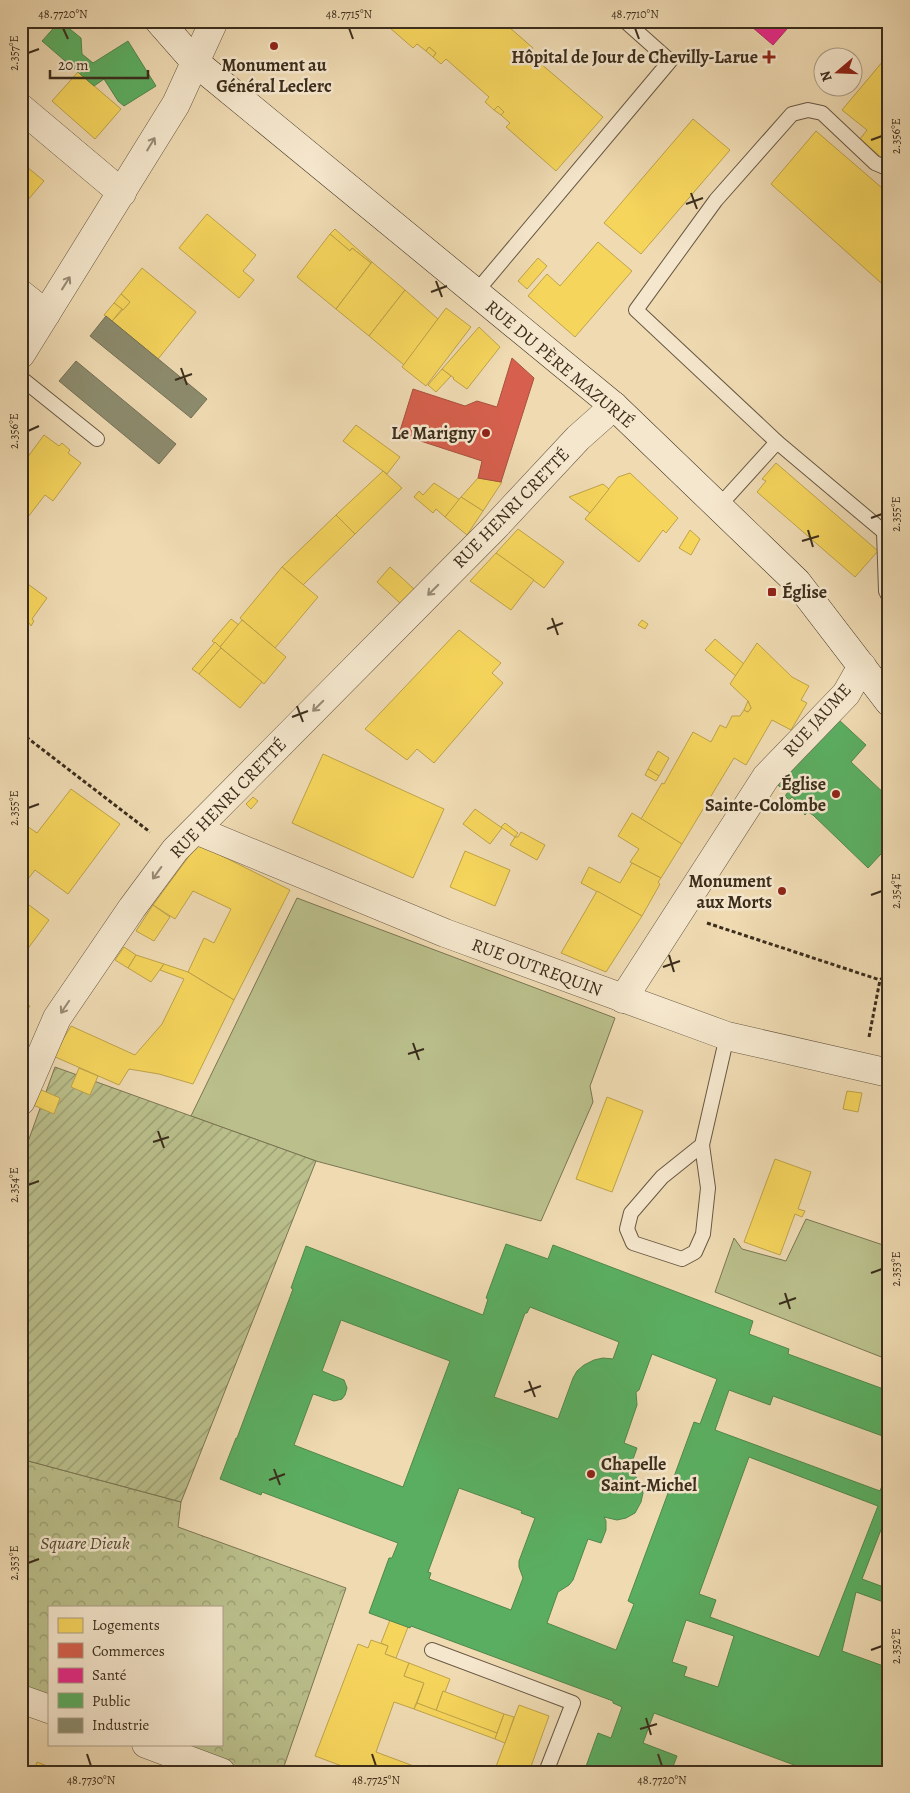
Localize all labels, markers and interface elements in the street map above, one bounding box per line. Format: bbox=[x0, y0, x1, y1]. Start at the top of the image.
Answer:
text: 48.7720°N bbox=[38, 6, 88, 22]
text: 48.7715°N bbox=[326, 6, 373, 22]
text: 48.7710°N bbox=[611, 6, 659, 22]
text: 2.357°E bbox=[6, 35, 22, 71]
marker: Monument au Général Leclerc bbox=[268, 40, 280, 52]
place label: Hôpital de Jour de Chevilly-Larue bbox=[511, 45, 758, 69]
scale bar bbox=[50, 48, 148, 80]
north arrow bbox=[812, 48, 862, 98]
marker: Hôpital de Jour de Chevilly-Larue bbox=[762, 50, 776, 64]
place label: Monument au Général Leclerc bbox=[216, 53, 332, 98]
text: 20 m bbox=[58, 55, 89, 75]
text: N bbox=[816, 68, 837, 84]
text: 2.356°E bbox=[888, 118, 904, 154]
one-way arrow bbox=[147, 138, 157, 152]
one-way arrow bbox=[61, 276, 71, 290]
street label: RUE DU PÈRE MAZURIÉ bbox=[480, 294, 640, 434]
text: 2.356°E bbox=[6, 413, 22, 449]
place label: Le Marigny bbox=[391, 421, 477, 445]
marker: Le Marigny bbox=[480, 427, 492, 439]
street label: RUE HENRI CRETTÉ bbox=[447, 443, 575, 573]
text: 2.355°E bbox=[888, 496, 904, 532]
place label: Église bbox=[782, 580, 827, 604]
one-way arrow bbox=[427, 584, 439, 596]
marker: Église bbox=[766, 586, 778, 598]
street label: RUE JAUME bbox=[778, 678, 856, 762]
one-way arrow bbox=[312, 700, 325, 712]
street label: RUE HENRI CRETTÉ bbox=[164, 733, 292, 863]
place label: Église Sainte-Colombe bbox=[705, 772, 826, 817]
marker: Église Sainte-Colombe bbox=[830, 788, 842, 800]
text: 2.355°E bbox=[6, 790, 22, 826]
one-way arrow bbox=[152, 866, 163, 879]
place label: Monument aux Morts bbox=[688, 869, 772, 914]
text: 2.354°E bbox=[888, 873, 904, 909]
marker: Monument aux Morts bbox=[776, 885, 788, 897]
street label: RUE OUTREQUIN bbox=[468, 932, 606, 1002]
one-way arrow bbox=[60, 1000, 70, 1014]
text: 2.354°E bbox=[6, 1167, 22, 1203]
text: 2.353°E bbox=[888, 1251, 904, 1287]
place label: Chapelle Saint-Michel bbox=[601, 1452, 697, 1497]
marker: Chapelle Saint-Michel bbox=[585, 1468, 597, 1480]
park label: Square Dieuk bbox=[40, 1531, 130, 1555]
text: 2.353°E bbox=[6, 1545, 22, 1581]
legend bbox=[48, 1606, 222, 1746]
text: Logements bbox=[92, 1615, 160, 1635]
text: 2.352°E bbox=[888, 1628, 904, 1664]
text: Commerces bbox=[92, 1641, 165, 1661]
text: Santé bbox=[92, 1665, 127, 1685]
text: Public bbox=[92, 1691, 130, 1711]
text: Industrie bbox=[92, 1715, 150, 1735]
text: 48.7730°N bbox=[67, 1772, 116, 1788]
text: 48.7725°N bbox=[352, 1772, 400, 1788]
text: 48.7720°N bbox=[637, 1772, 687, 1788]

